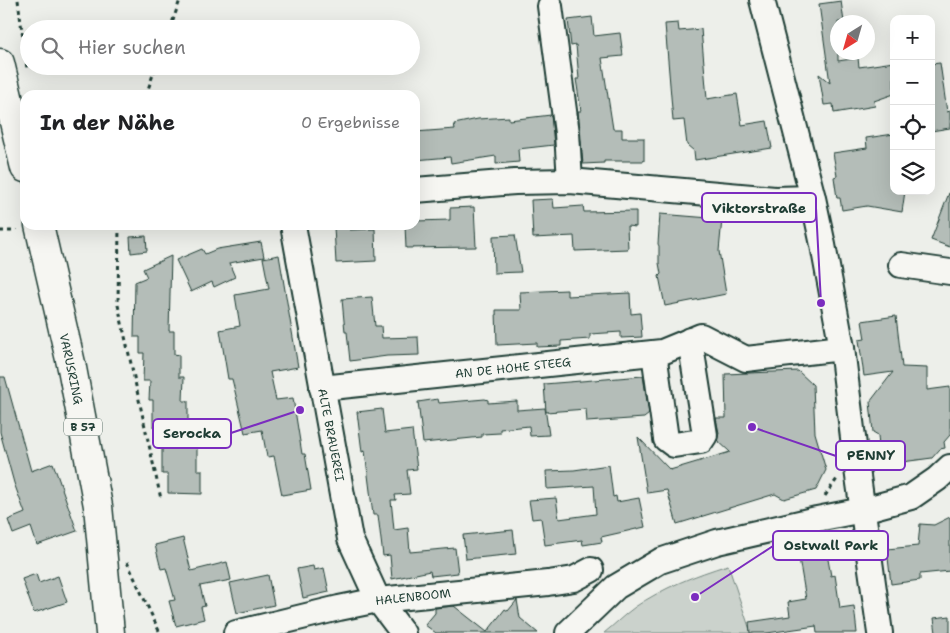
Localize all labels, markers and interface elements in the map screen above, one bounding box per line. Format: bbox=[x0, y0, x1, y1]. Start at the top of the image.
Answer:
north arrow bbox=[830, 15, 875, 60]
map controls bbox=[890, 15, 935, 195]
button: + bbox=[890, 15, 935, 60]
search box bbox=[20, 20, 420, 75]
icon: search bbox=[38, 34, 66, 62]
text: Hier suchen bbox=[78, 35, 186, 60]
button: − bbox=[890, 60, 935, 105]
button: locate bbox=[890, 105, 935, 150]
text: In der Nähe bbox=[40, 109, 175, 137]
text: 0 Ergebnisse bbox=[301, 112, 400, 133]
button: layers bbox=[890, 150, 935, 195]
callout: Viktorstraße bbox=[702, 193, 816, 222]
text: Viktorstraße bbox=[712, 199, 806, 217]
street label: VARUSRING bbox=[56, 332, 86, 406]
street label: AN DE HOHE STEEG bbox=[454, 354, 572, 382]
street label: ALTE BRAUEREI bbox=[314, 387, 348, 483]
road number: B 57 bbox=[64, 418, 102, 436]
callout: Serocka bbox=[153, 419, 231, 448]
text: Serocka bbox=[163, 424, 222, 442]
callout: PENNY bbox=[836, 441, 905, 470]
text: PENNY bbox=[847, 446, 896, 464]
callout: Ostwall Park bbox=[773, 531, 888, 560]
text: Ostwall Park bbox=[784, 536, 878, 554]
street label: HALENBOOM bbox=[374, 585, 452, 609]

